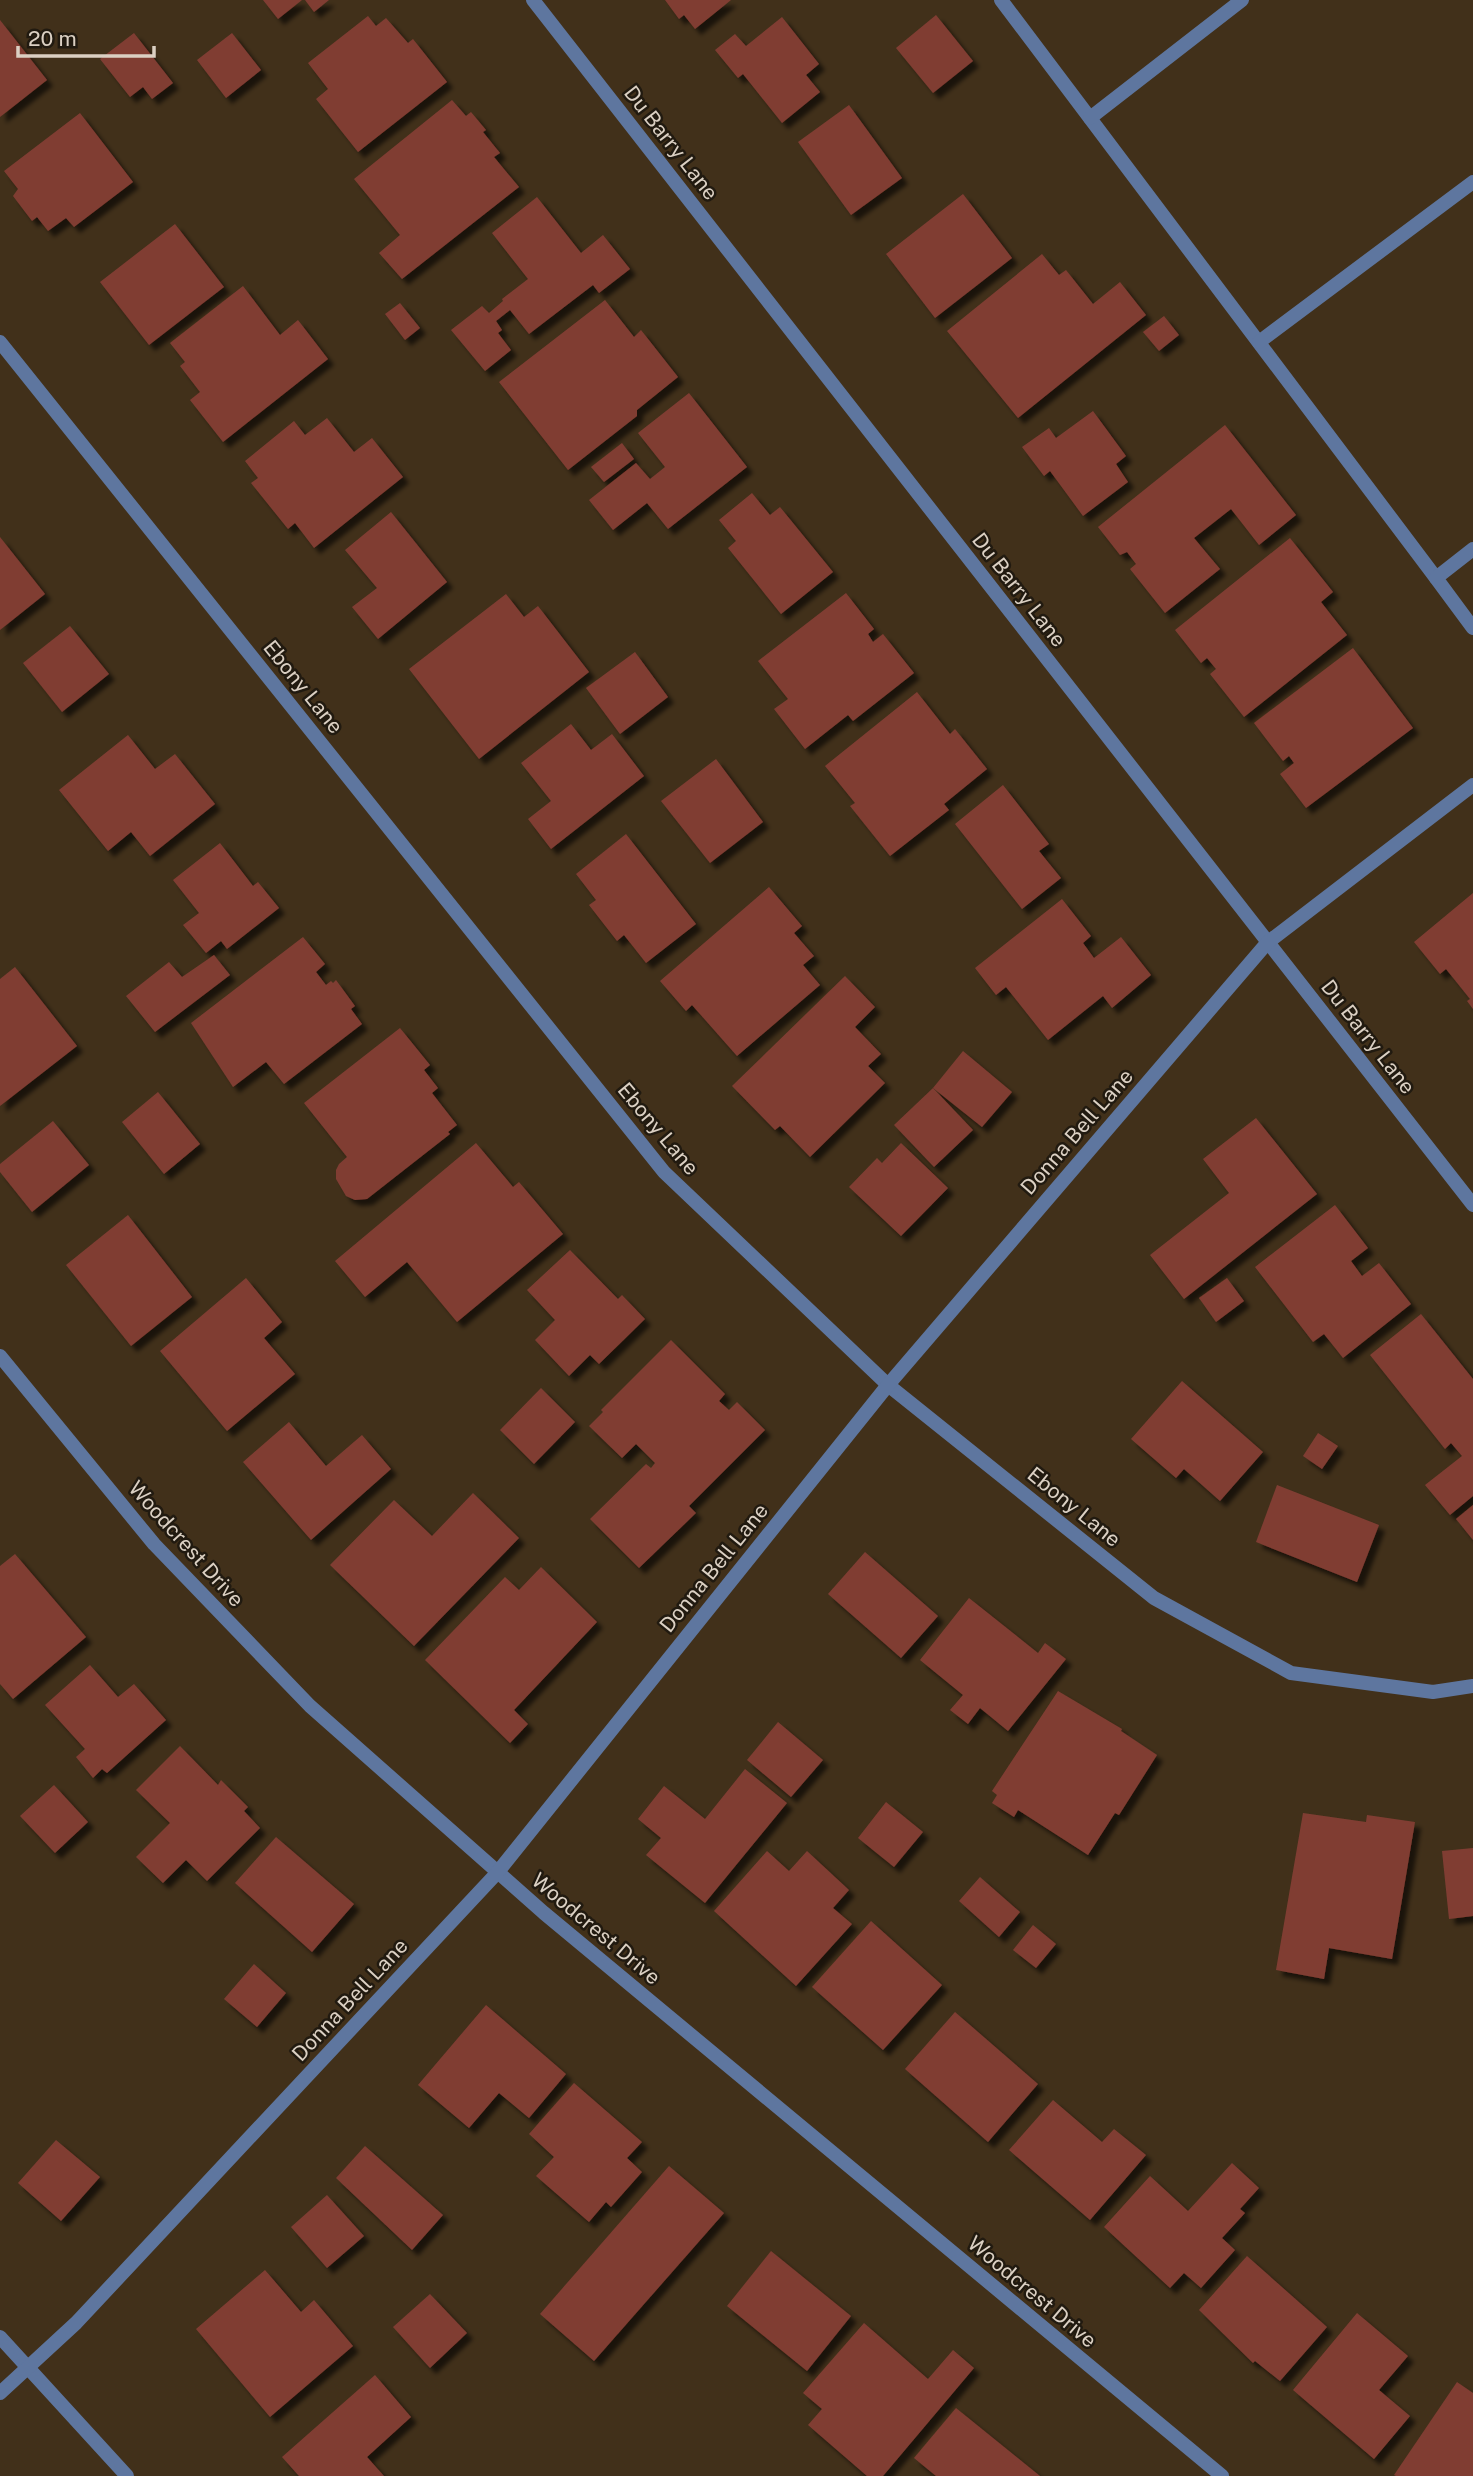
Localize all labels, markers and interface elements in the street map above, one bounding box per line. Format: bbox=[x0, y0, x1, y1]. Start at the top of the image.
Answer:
scale bar bbox=[18, 14, 154, 58]
text: 20 m bbox=[28, 26, 77, 51]
street label: Du Barry Lane bbox=[619, 81, 724, 205]
street label: Du Barry Lane bbox=[967, 528, 1072, 652]
street label: Ebony Lane bbox=[258, 635, 349, 738]
street label: Du Barry Lane bbox=[1316, 975, 1421, 1099]
street label: Donna Bell Lane bbox=[1015, 1064, 1138, 1200]
street label: Ebony Lane bbox=[613, 1078, 704, 1180]
street label: Ebony Lane bbox=[1023, 1461, 1126, 1552]
street label: Woodcrest Drive bbox=[123, 1476, 249, 1612]
street label: Donna Bell Lane bbox=[654, 1498, 773, 1637]
street label: Woodcrest Drive bbox=[527, 1867, 666, 1990]
street label: Donna Bell Lane bbox=[287, 1933, 413, 2066]
street label: Woodcrest Drive bbox=[963, 2230, 1102, 2353]

